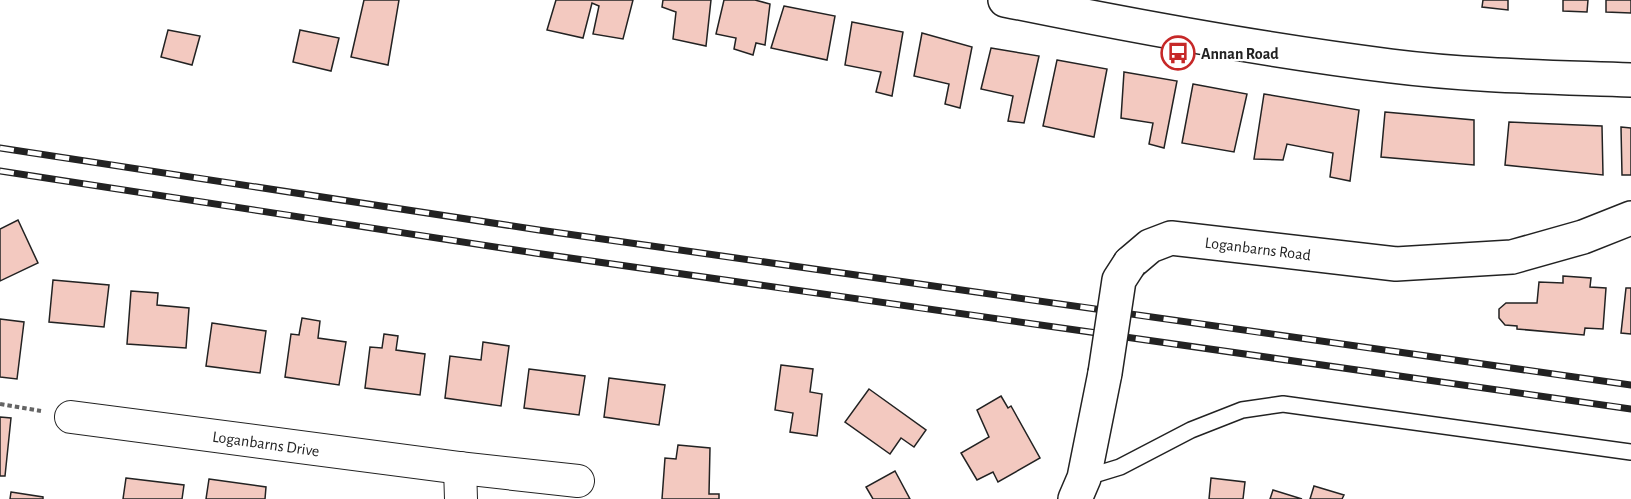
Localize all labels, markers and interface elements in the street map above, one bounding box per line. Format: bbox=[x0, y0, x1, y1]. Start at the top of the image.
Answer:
bus stop icon: Annan Road bbox=[1160, 35, 1196, 71]
place label: Annan Road bbox=[1201, 46, 1279, 62]
street label: Loganbarns Road bbox=[1204, 235, 1312, 263]
street label: Loganbarns Drive bbox=[211, 429, 320, 459]

